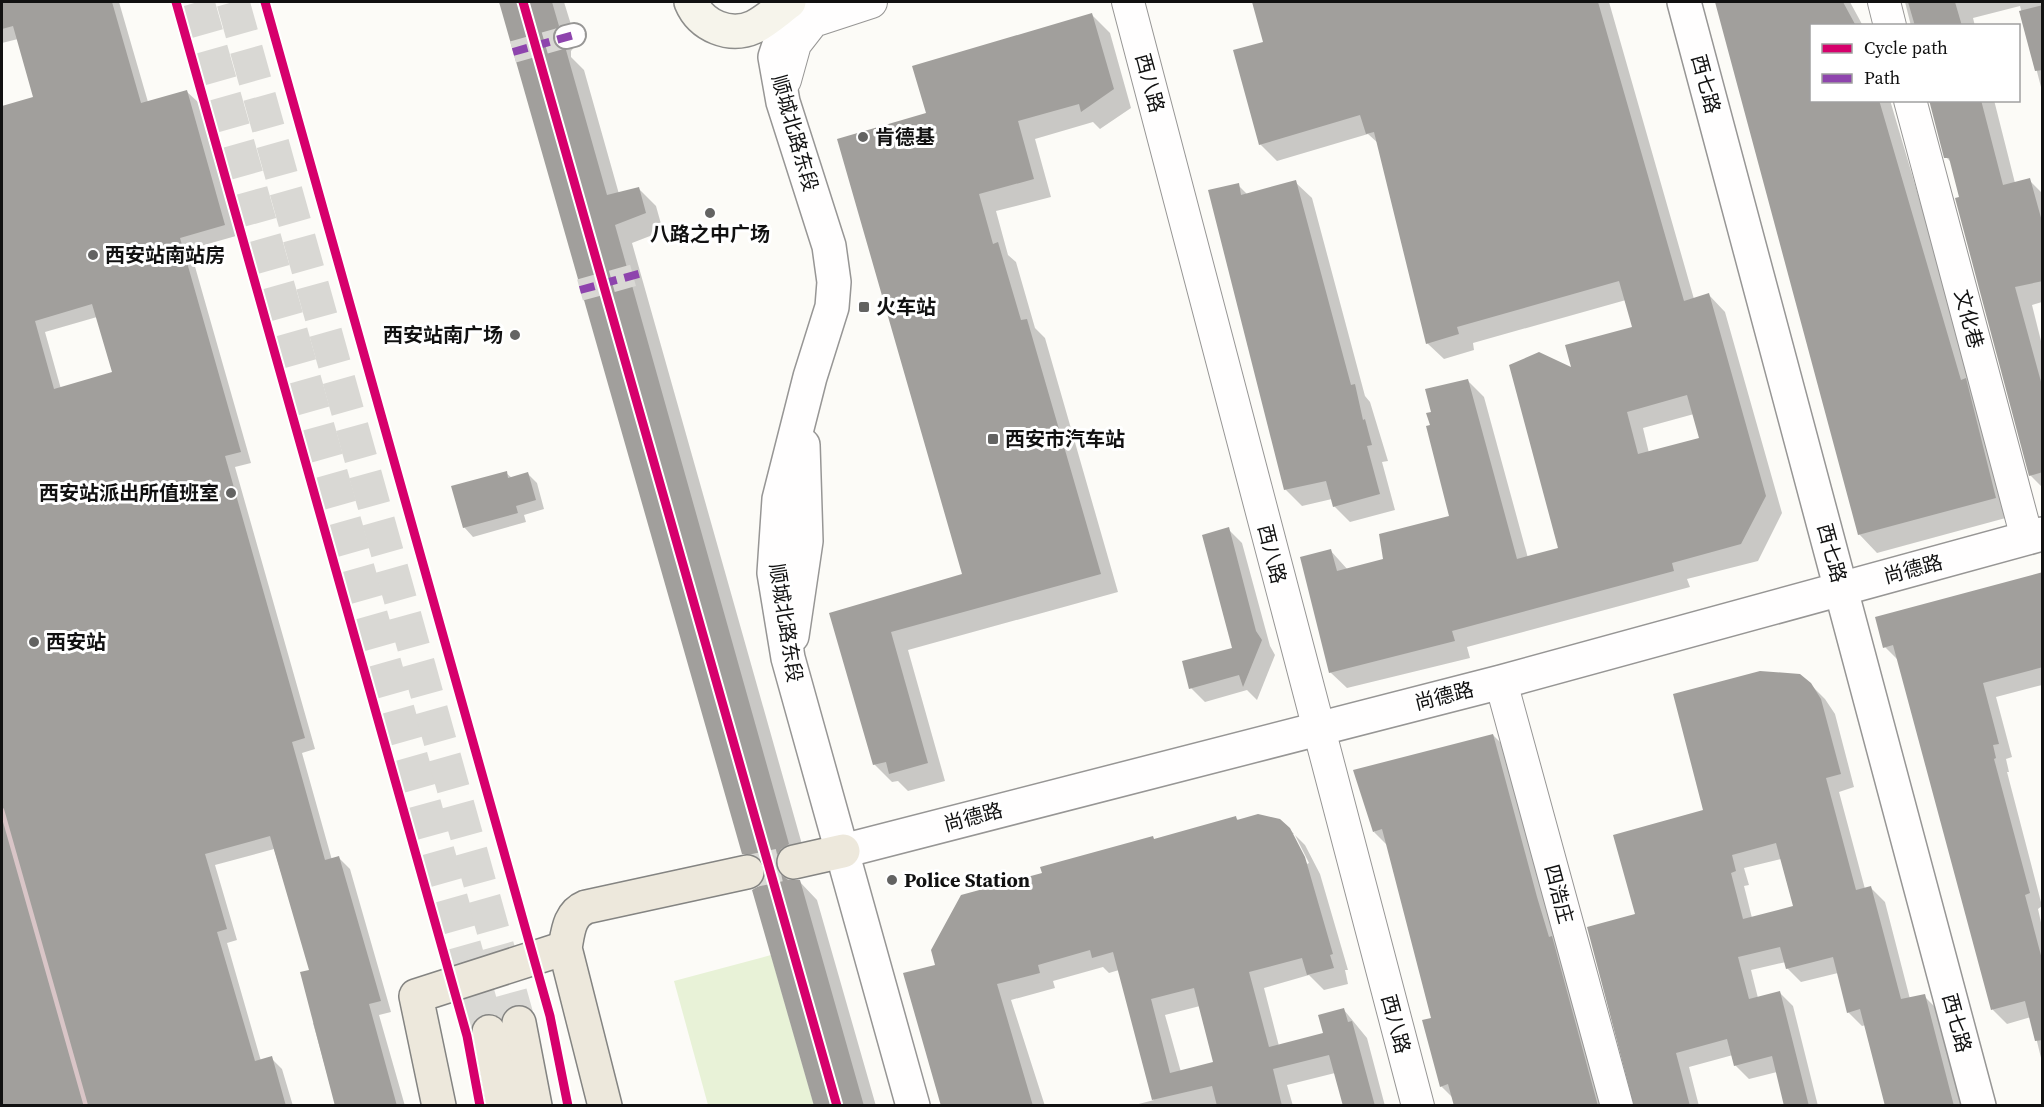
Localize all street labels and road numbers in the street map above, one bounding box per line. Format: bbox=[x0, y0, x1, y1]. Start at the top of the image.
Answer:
street label: 西八路 bbox=[1129, 50, 1171, 116]
street label: 西七路 bbox=[1685, 51, 1727, 117]
street label: 顺城北路东段 bbox=[765, 71, 825, 195]
street label: 文化巷 bbox=[1948, 286, 1990, 352]
street label: 西七路 bbox=[1811, 520, 1853, 586]
street label: 西八路 bbox=[1251, 522, 1293, 586]
street label: 尚德路 bbox=[1880, 548, 1946, 590]
street label: 顺城北路东段 bbox=[763, 562, 809, 684]
street label: 尚德路 bbox=[1412, 675, 1476, 717]
street label: 尚德路 bbox=[940, 796, 1006, 838]
street label: 四浩庄 bbox=[1538, 861, 1580, 927]
street label: 西七路 bbox=[1936, 990, 1978, 1056]
street label: 西八路 bbox=[1375, 991, 1417, 1057]

